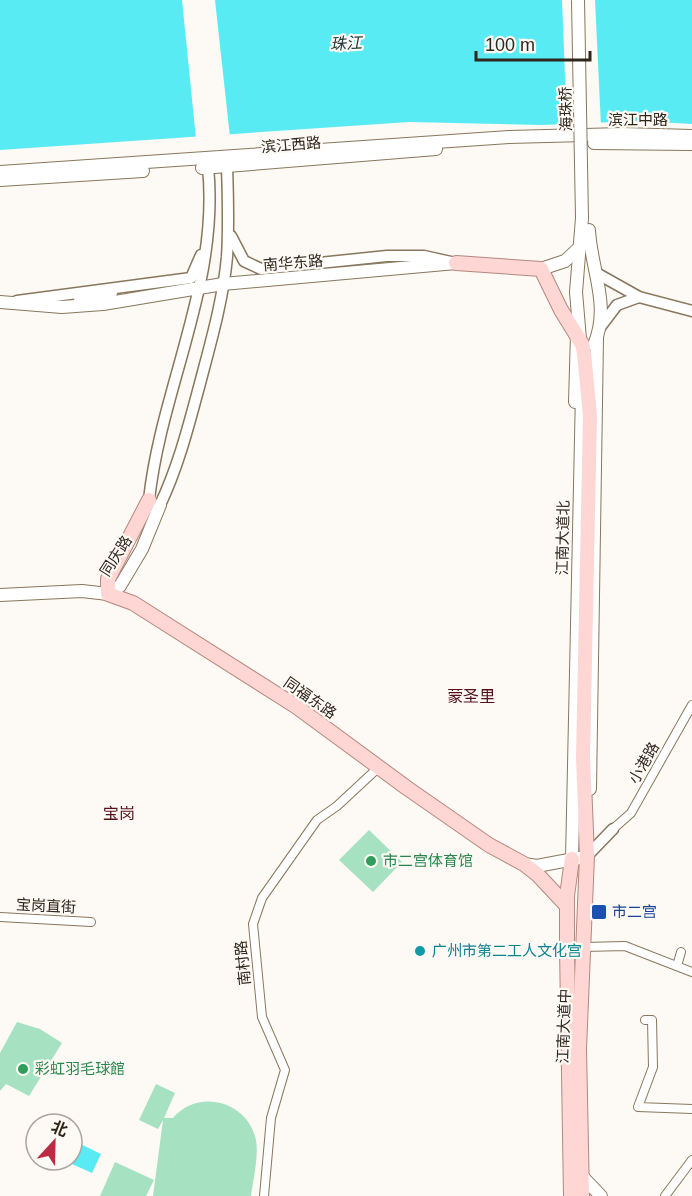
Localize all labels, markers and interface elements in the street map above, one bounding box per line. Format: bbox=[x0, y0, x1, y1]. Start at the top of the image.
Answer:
scale bar bbox=[476, 24, 590, 62]
water label: 珠江 bbox=[330, 34, 364, 53]
text: 100 m bbox=[485, 35, 535, 55]
street label: 海珠桥 bbox=[557, 86, 574, 132]
street label: 滨江中路 bbox=[608, 111, 668, 128]
street label: 滨江西路 bbox=[260, 133, 322, 156]
street label: 南华东路 bbox=[262, 251, 324, 274]
street label: 江南大道北 bbox=[553, 500, 572, 576]
street label: 同庆路 bbox=[96, 532, 135, 579]
street label: 同福东路 bbox=[281, 673, 340, 722]
district label: 蒙圣里 bbox=[447, 688, 495, 705]
street label: 小港路 bbox=[625, 739, 662, 786]
district label: 宝岗 bbox=[103, 805, 135, 822]
place label: 市二宫体育馆 bbox=[383, 852, 473, 869]
marker: 市二宫体育馆 bbox=[364, 854, 378, 868]
street label: 宝岗直街 bbox=[16, 895, 76, 916]
marker: 市二宫 bbox=[590, 903, 608, 921]
place label: 市二宫 bbox=[612, 903, 657, 920]
street label: 南村路 bbox=[232, 940, 253, 986]
place label: 广州市第二工人文化宫 bbox=[432, 942, 582, 959]
marker: 广州市第二工人文化宫 bbox=[413, 944, 427, 958]
street label: 江南大道中 bbox=[554, 988, 573, 1064]
place label: 彩虹羽毛球館 bbox=[35, 1060, 125, 1077]
marker: 彩虹羽毛球館 bbox=[16, 1062, 30, 1076]
north arrow bbox=[24, 1112, 84, 1172]
text: 北 bbox=[49, 1118, 70, 1139]

